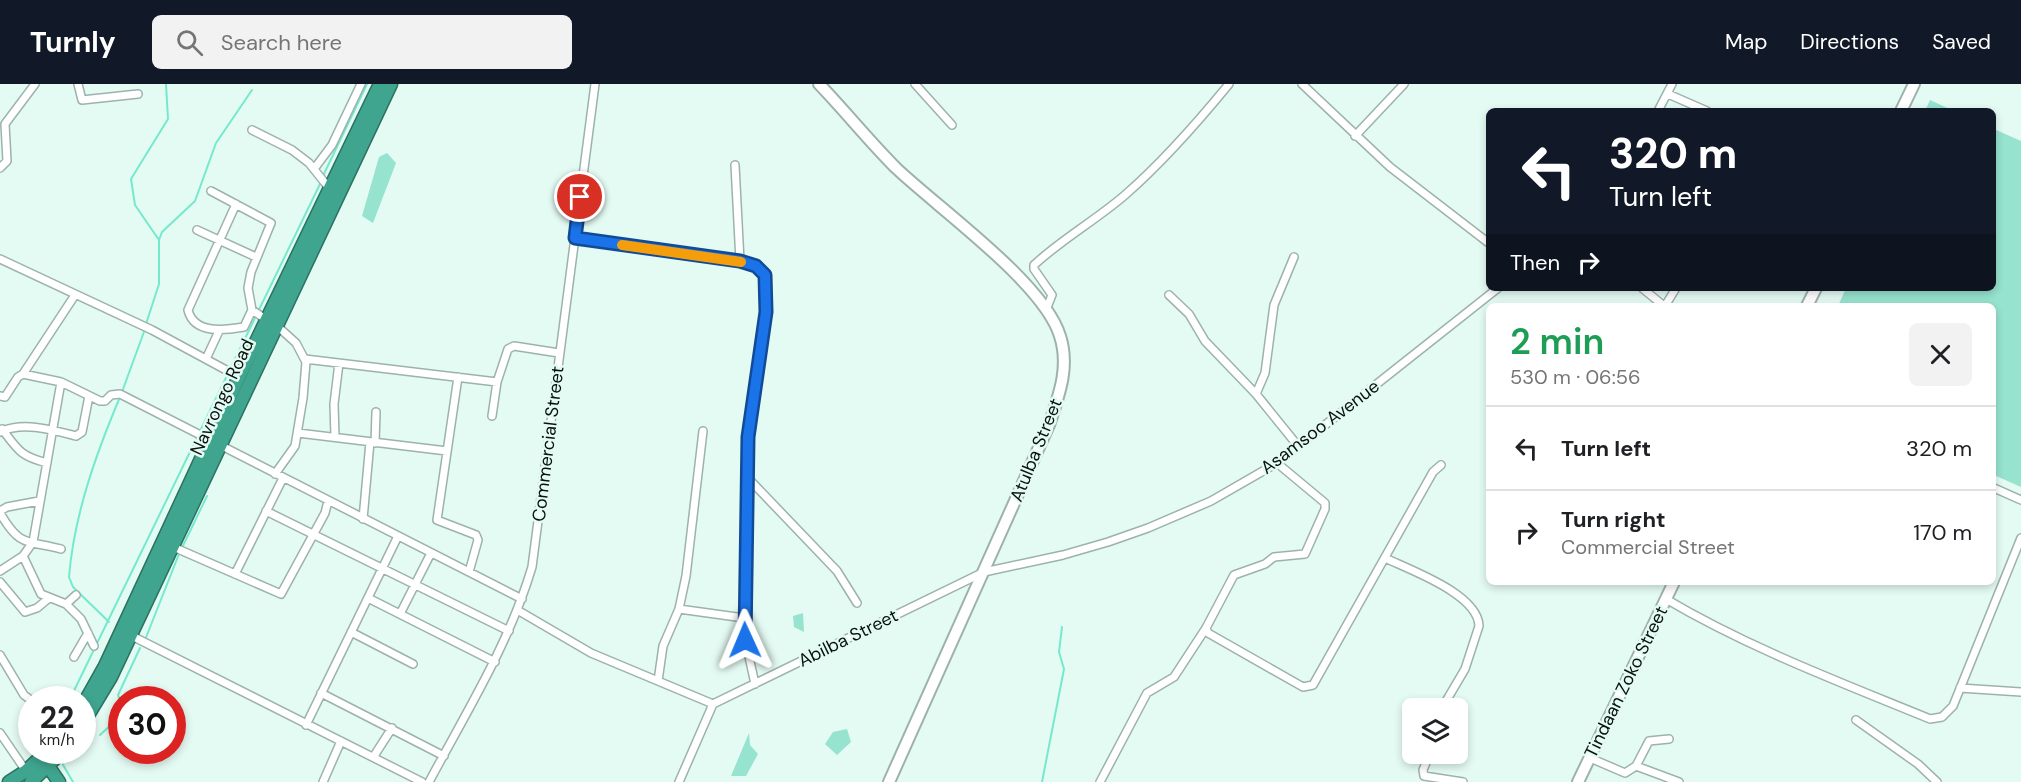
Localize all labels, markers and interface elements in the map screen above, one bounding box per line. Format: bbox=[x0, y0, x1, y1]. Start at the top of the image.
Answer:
search box bbox=[152, 15, 572, 69]
text: Turnly bbox=[30, 24, 116, 61]
icon: search bbox=[173, 26, 206, 59]
text: Search here bbox=[221, 28, 342, 57]
text: Map bbox=[1725, 28, 1767, 56]
text: Directions bbox=[1800, 28, 1899, 56]
text: Saved bbox=[1932, 28, 1991, 56]
text: 320 m bbox=[1609, 126, 1737, 181]
icon: left bbox=[1510, 132, 1588, 210]
pin bbox=[554, 171, 605, 222]
text: Turn left bbox=[1609, 179, 1712, 214]
icon: arrive bbox=[563, 180, 596, 213]
icon: right bbox=[1572, 246, 1605, 279]
text: Then bbox=[1510, 248, 1560, 277]
text: 2 min bbox=[1510, 318, 1604, 365]
button: close bbox=[1909, 323, 1972, 386]
street label: Navrongo Road bbox=[185, 335, 259, 459]
text: 530 m · 06:56 bbox=[1510, 364, 1640, 390]
street label: Commercial Street bbox=[527, 365, 569, 523]
street label: Asamsoo Avenue bbox=[1256, 374, 1384, 480]
street label: Atulba Street bbox=[1004, 395, 1068, 505]
icon: left bbox=[1510, 432, 1543, 465]
text: Turn left bbox=[1561, 434, 1651, 463]
text: 320 m bbox=[1906, 434, 1972, 463]
text: Turn right bbox=[1561, 505, 1666, 534]
icon: right bbox=[1510, 516, 1543, 549]
text: 170 m bbox=[1913, 518, 1972, 547]
text: Commercial Street bbox=[1561, 534, 1735, 560]
street label: Tindaan Zoko Street bbox=[1579, 602, 1673, 762]
street label: Abilba Street bbox=[794, 603, 902, 673]
position arrow bbox=[713, 608, 777, 672]
speed limit sign: 30 bbox=[108, 686, 186, 764]
text: 22 bbox=[40, 698, 74, 737]
map controls bbox=[1402, 698, 1468, 764]
button: layers bbox=[1402, 698, 1468, 764]
text: km/h bbox=[39, 730, 75, 750]

